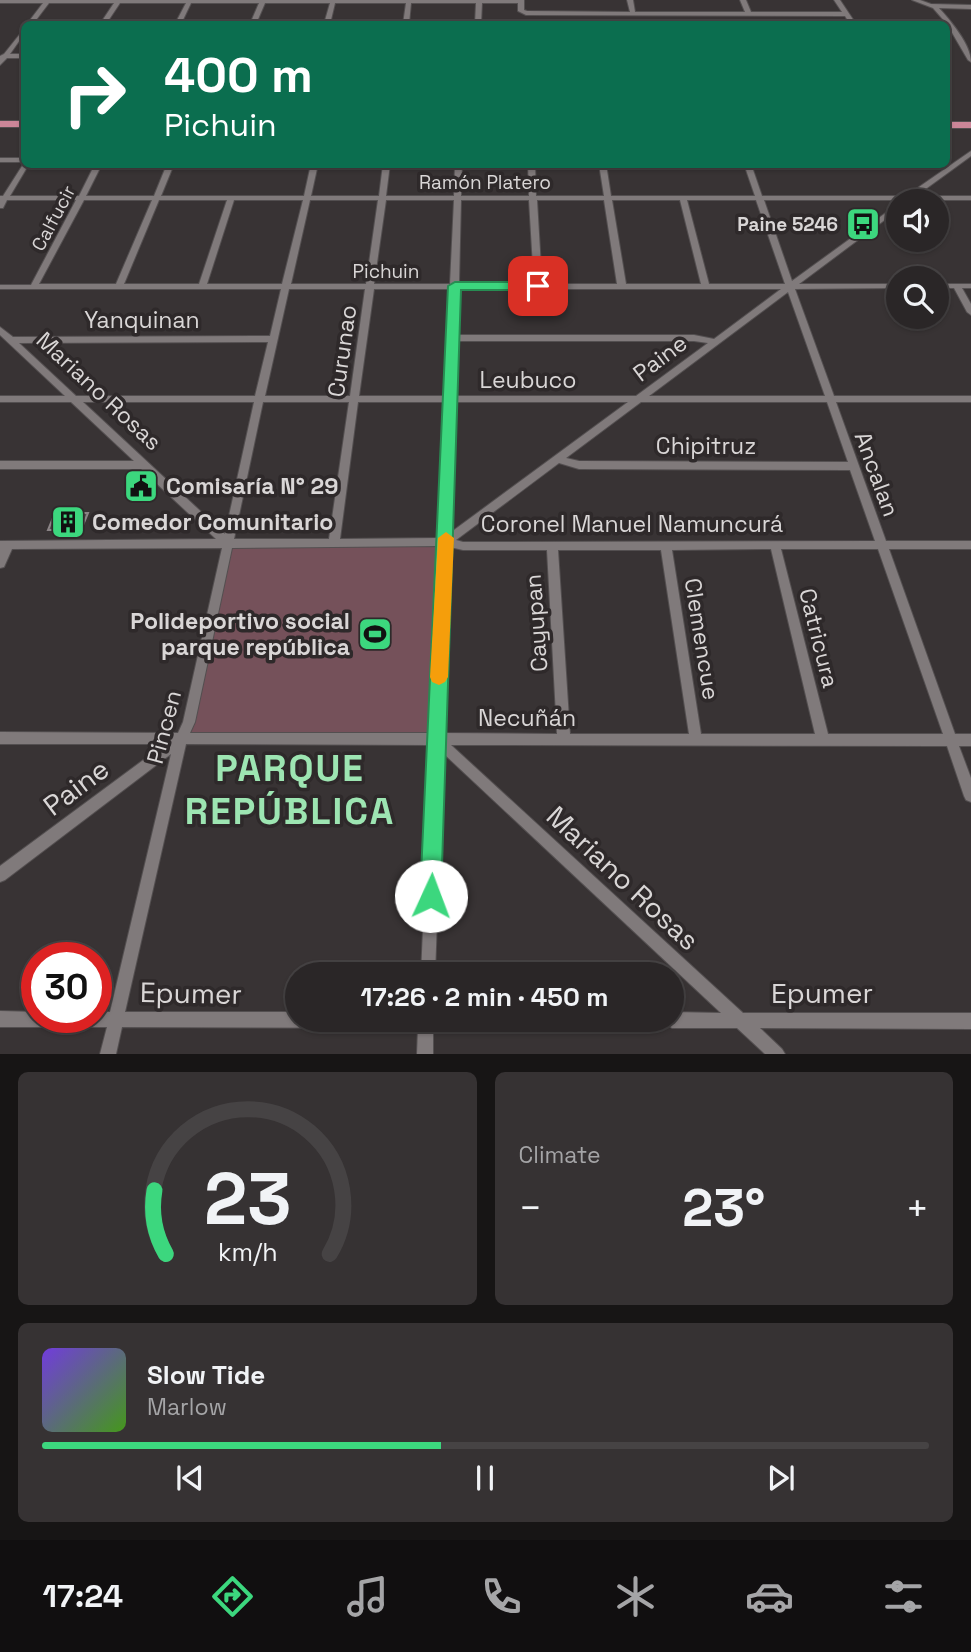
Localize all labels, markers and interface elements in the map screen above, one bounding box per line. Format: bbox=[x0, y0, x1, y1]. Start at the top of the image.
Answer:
text: 400 m bbox=[164, 44, 313, 106]
icon: right bbox=[49, 49, 140, 140]
text: Pichuin bbox=[164, 105, 277, 145]
street label: Ramón Platero bbox=[419, 170, 551, 195]
street label: Calfucir bbox=[26, 181, 81, 255]
map controls bbox=[886, 189, 949, 329]
button: sound bbox=[886, 189, 949, 252]
bus stop icon: Paine 5246 bbox=[844, 205, 882, 243]
place label: Paine 5246 bbox=[737, 212, 838, 237]
pin bbox=[508, 256, 568, 316]
street label: Pichuin bbox=[353, 259, 419, 284]
button: search bbox=[886, 266, 949, 329]
icon: arrive bbox=[519, 267, 557, 305]
street label: Curunao bbox=[321, 303, 363, 399]
street label: Yanquinan bbox=[84, 305, 200, 335]
street label: Mariano Rosas bbox=[30, 325, 168, 457]
street label: Paine bbox=[627, 328, 693, 388]
street label: Leubuco bbox=[479, 365, 577, 395]
street label: Ancalan bbox=[848, 427, 906, 521]
street label: Chipitruz bbox=[656, 431, 756, 461]
public building icon: Comisaría N° 29 bbox=[122, 467, 160, 505]
place label: Comisaría N° 29 bbox=[166, 471, 338, 501]
building icon: Comedor Comunitario bbox=[49, 503, 87, 541]
place label: Comedor Comunitario bbox=[92, 507, 333, 537]
street label: Coronel Manuel Namuncurá bbox=[481, 509, 783, 539]
street label: Cayupan bbox=[518, 573, 554, 673]
street label: Clemencue bbox=[678, 576, 726, 702]
street label: Catricura bbox=[792, 585, 846, 691]
place label: Polideportivo social parque república bbox=[130, 606, 350, 662]
sports icon: Polideportivo social parque república bbox=[356, 615, 394, 653]
street label: Pincen bbox=[140, 687, 188, 767]
street label: Necuñán bbox=[478, 703, 576, 733]
district label: PARQUE REPÚBLICA bbox=[185, 745, 395, 835]
street label: Paine bbox=[36, 751, 116, 823]
street label: Mariano Rosas bbox=[539, 798, 707, 958]
position arrow bbox=[394, 859, 468, 933]
speed limit sign: 30 bbox=[21, 942, 112, 1033]
street label: Epumer bbox=[140, 974, 242, 1012]
street label: Epumer bbox=[771, 975, 873, 1011]
text: 17:26 · 2 min · 450 m bbox=[360, 980, 609, 1014]
text: Climate bbox=[519, 1140, 601, 1170]
text: 23 bbox=[203, 1153, 291, 1246]
text: 23° bbox=[682, 1175, 765, 1241]
text: − bbox=[519, 1184, 542, 1232]
text: + bbox=[905, 1184, 929, 1232]
text: km/h bbox=[217, 1236, 277, 1268]
text: Slow Tide bbox=[147, 1358, 265, 1392]
text: Marlow bbox=[147, 1392, 227, 1422]
icon: previous bbox=[171, 1459, 209, 1497]
icon: pause bbox=[466, 1459, 504, 1497]
icon: next bbox=[762, 1459, 800, 1497]
icon: directions bbox=[208, 1572, 257, 1621]
icon: music bbox=[343, 1572, 392, 1621]
icon: phone bbox=[477, 1572, 526, 1621]
icon: climate bbox=[611, 1572, 660, 1621]
icon: car bbox=[745, 1572, 794, 1621]
icon: filters bbox=[879, 1572, 928, 1621]
text: 17:24 bbox=[43, 1576, 123, 1616]

